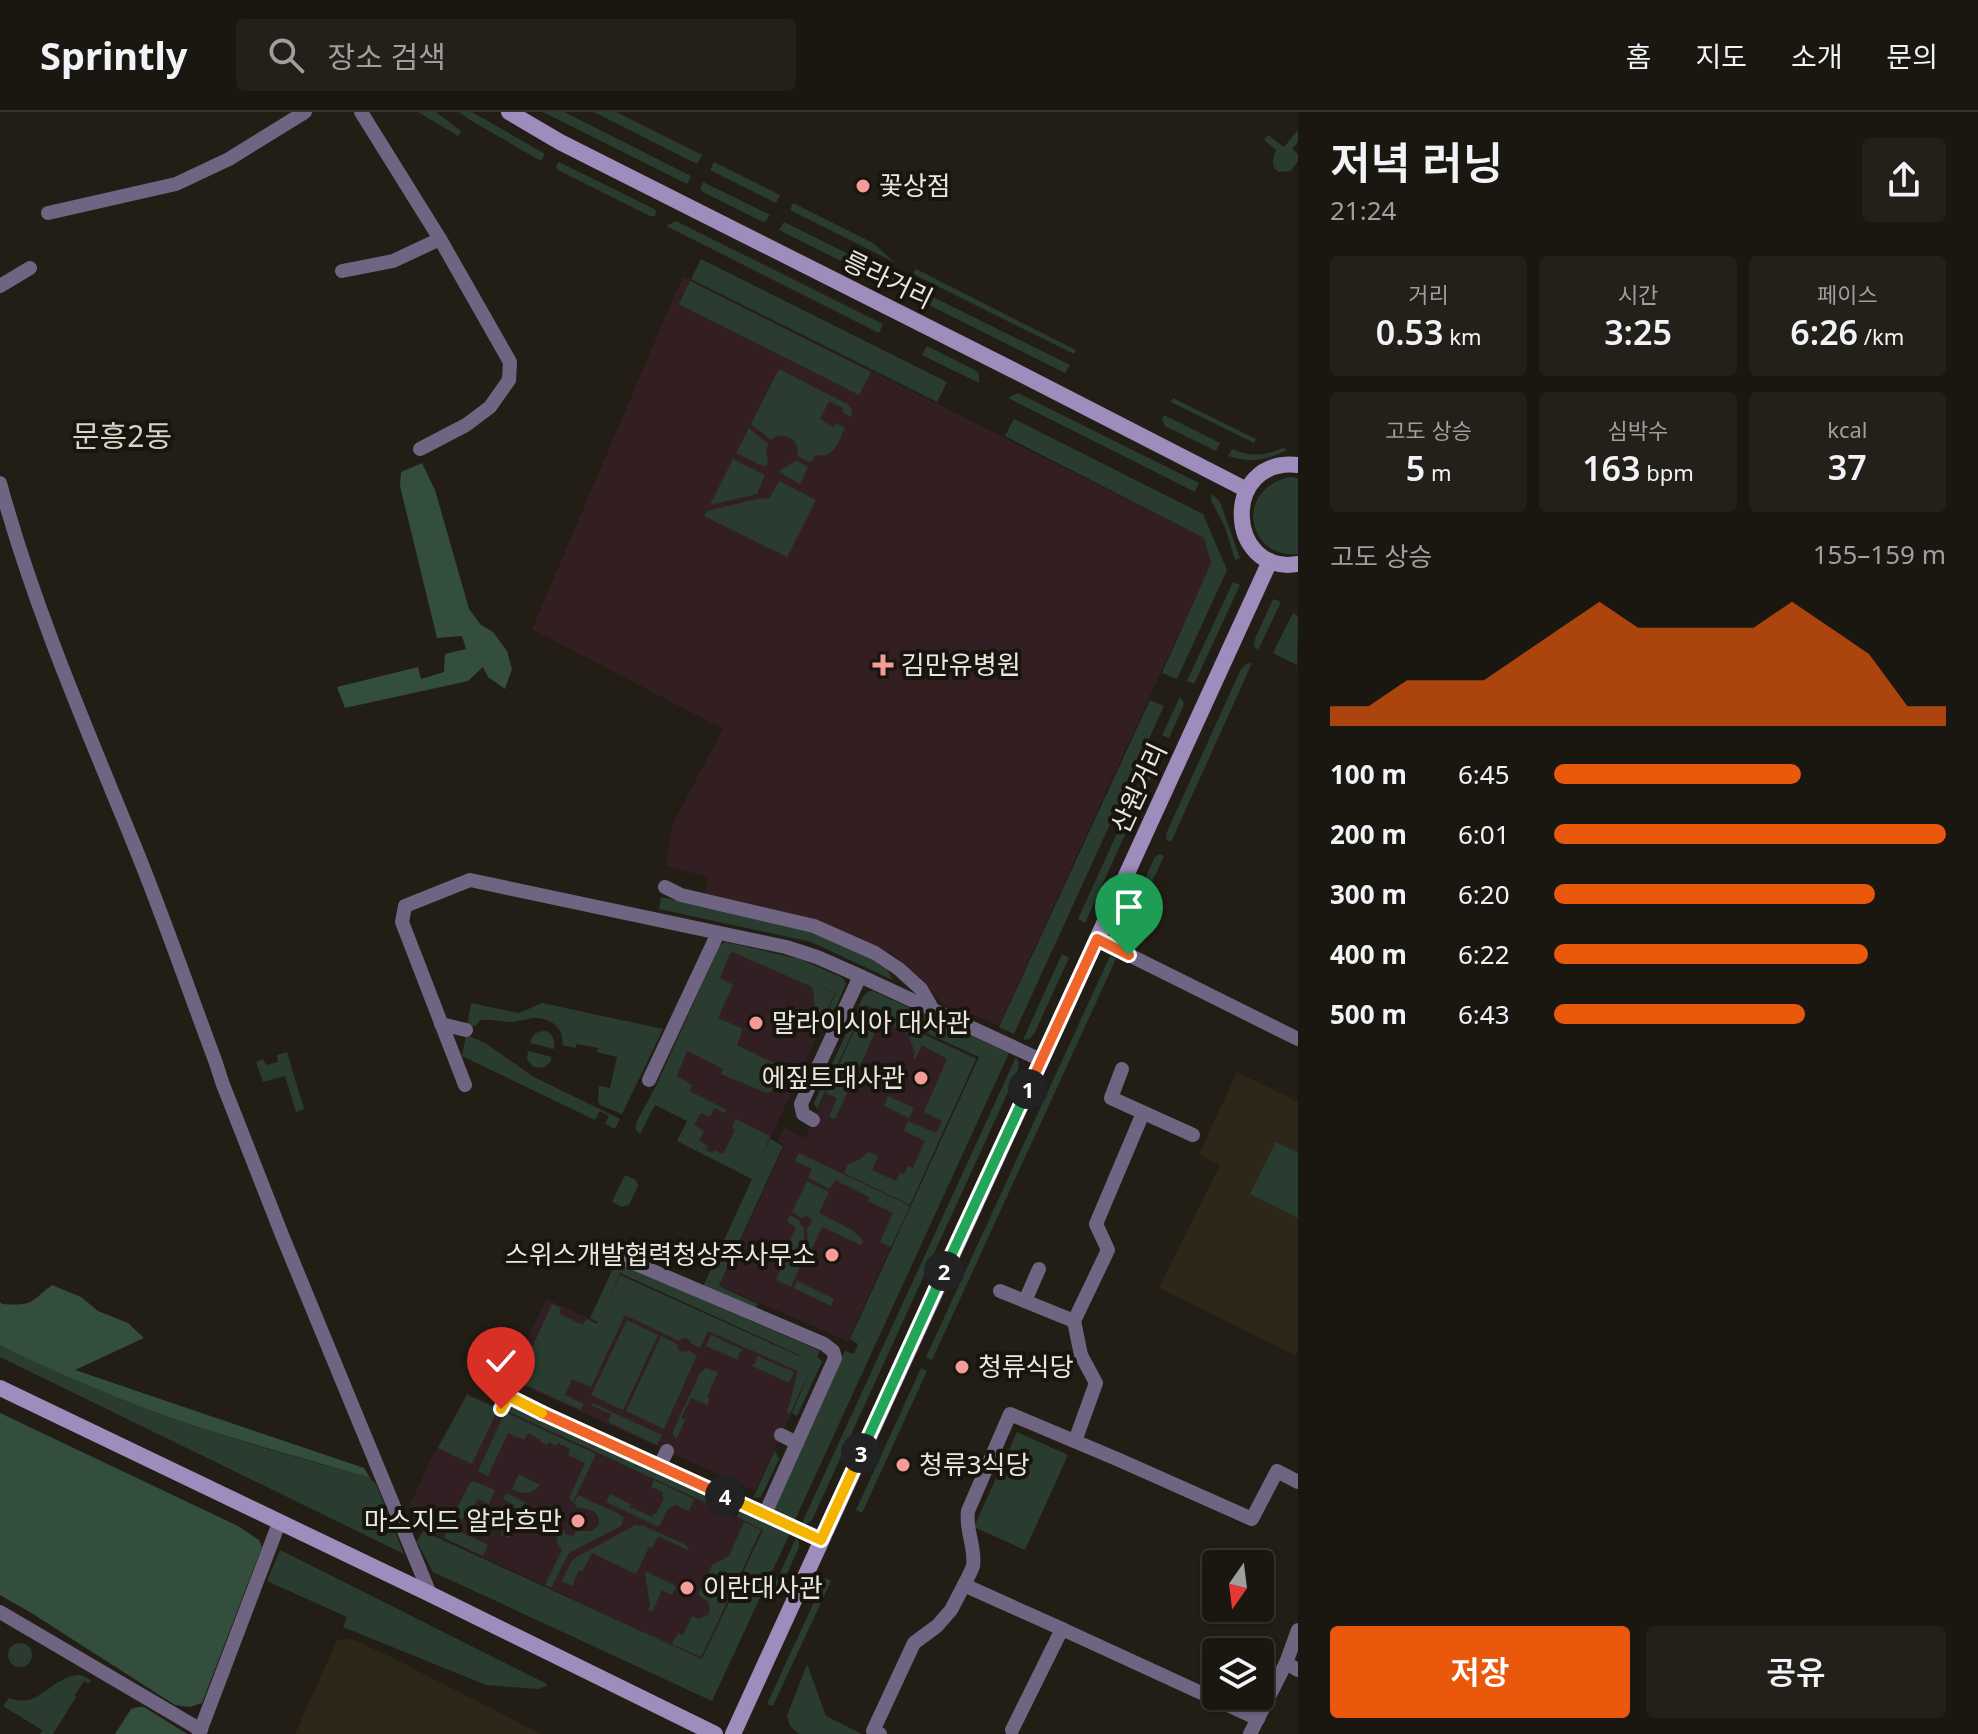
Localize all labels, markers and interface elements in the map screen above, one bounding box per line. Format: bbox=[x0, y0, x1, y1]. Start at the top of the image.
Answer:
search box bbox=[236, 19, 796, 91]
text: Sprintly bbox=[40, 29, 188, 81]
icon: search bbox=[264, 33, 308, 77]
text: 장소 검색 bbox=[328, 36, 446, 77]
text: 홈 bbox=[1626, 37, 1651, 75]
text: 지도 bbox=[1695, 37, 1747, 75]
text: 소개 bbox=[1791, 37, 1842, 75]
text: 문의 bbox=[1886, 37, 1938, 75]
text: 저녁 러닝 bbox=[1330, 132, 1503, 192]
button: share bbox=[1862, 138, 1946, 222]
place label: 꽃상점 bbox=[879, 167, 951, 203]
marker: 꽃상점 bbox=[854, 177, 872, 195]
text: 21:24 bbox=[1330, 192, 1396, 228]
street label: 릉라거리 bbox=[838, 242, 939, 316]
text: 거리 bbox=[1408, 279, 1449, 309]
text: 시간 bbox=[1618, 279, 1658, 309]
text: 페이스 bbox=[1817, 279, 1878, 309]
text: 0.53 bbox=[1376, 309, 1444, 355]
text: 3:25 bbox=[1604, 309, 1672, 355]
text: 6:26 bbox=[1790, 309, 1858, 355]
text: km bbox=[1444, 321, 1482, 351]
text: /km bbox=[1858, 321, 1904, 351]
text: kcal bbox=[1827, 414, 1867, 444]
district label: 문흥2동 bbox=[72, 415, 172, 456]
text: 고도 상승 bbox=[1385, 415, 1472, 445]
text: 심박수 bbox=[1608, 415, 1668, 445]
text: 37 bbox=[1828, 444, 1867, 490]
text: 5 bbox=[1406, 445, 1425, 491]
text: 163 bbox=[1582, 445, 1640, 491]
text: m bbox=[1425, 457, 1452, 487]
text: bpm bbox=[1640, 457, 1694, 487]
text: 155–159 m bbox=[1813, 536, 1946, 572]
text: 고도 상승 bbox=[1330, 538, 1432, 574]
place label: 김만유병원 bbox=[901, 646, 1021, 682]
marker: 김만유병원 bbox=[872, 654, 894, 676]
street label: 산원거리 bbox=[1102, 737, 1175, 839]
text: 100 m bbox=[1330, 756, 1407, 792]
text: 6:45 bbox=[1458, 756, 1510, 792]
text: 200 m bbox=[1330, 816, 1407, 852]
text: 6:01 bbox=[1458, 816, 1510, 852]
pin bbox=[1095, 873, 1163, 955]
text: 300 m bbox=[1330, 876, 1407, 912]
text: 6:20 bbox=[1458, 876, 1510, 912]
icon: arrive bbox=[1107, 885, 1151, 929]
text: 400 m bbox=[1330, 936, 1407, 972]
text: 6:22 bbox=[1458, 936, 1510, 972]
text: 500 m bbox=[1330, 996, 1407, 1032]
text: 6:43 bbox=[1458, 996, 1510, 1032]
place label: 말라이시아 대사관 bbox=[772, 1004, 970, 1040]
marker: 말라이시아 대사관 bbox=[747, 1014, 765, 1032]
place label: 에짚트대사관 bbox=[761, 1059, 905, 1095]
marker: 에짚트대사관 bbox=[912, 1069, 930, 1087]
pin: 1 bbox=[1008, 1069, 1048, 1109]
text: 1 bbox=[1022, 1074, 1034, 1104]
place label: 스위스개발협력청상주사무소 bbox=[505, 1236, 816, 1272]
marker: 스위스개발협력청상주사무소 bbox=[823, 1246, 841, 1264]
pin: 2 bbox=[924, 1251, 964, 1291]
text: 2 bbox=[938, 1256, 950, 1286]
pin bbox=[467, 1327, 535, 1409]
icon: check bbox=[479, 1339, 523, 1383]
place label: 청류식당 bbox=[978, 1348, 1074, 1384]
marker: 청류식당 bbox=[953, 1358, 971, 1376]
pin: 3 bbox=[841, 1433, 881, 1473]
text: 3 bbox=[855, 1438, 867, 1468]
place label: 청류3식당 bbox=[919, 1446, 1030, 1482]
marker: 청류3식당 bbox=[894, 1456, 912, 1474]
pin: 4 bbox=[705, 1476, 745, 1516]
text: 4 bbox=[719, 1481, 731, 1511]
place label: 마스지드 알라흐만 bbox=[364, 1502, 562, 1538]
marker: 마스지드 알라흐만 bbox=[569, 1512, 587, 1530]
north arrow bbox=[1202, 1550, 1274, 1622]
map controls bbox=[1202, 1550, 1274, 1710]
place label: 이란대사관 bbox=[703, 1569, 823, 1605]
marker: 이란대사관 bbox=[678, 1579, 696, 1597]
button: 저장 bbox=[1330, 1626, 1630, 1718]
button: 공유 bbox=[1646, 1626, 1946, 1718]
button: layers bbox=[1202, 1638, 1274, 1710]

